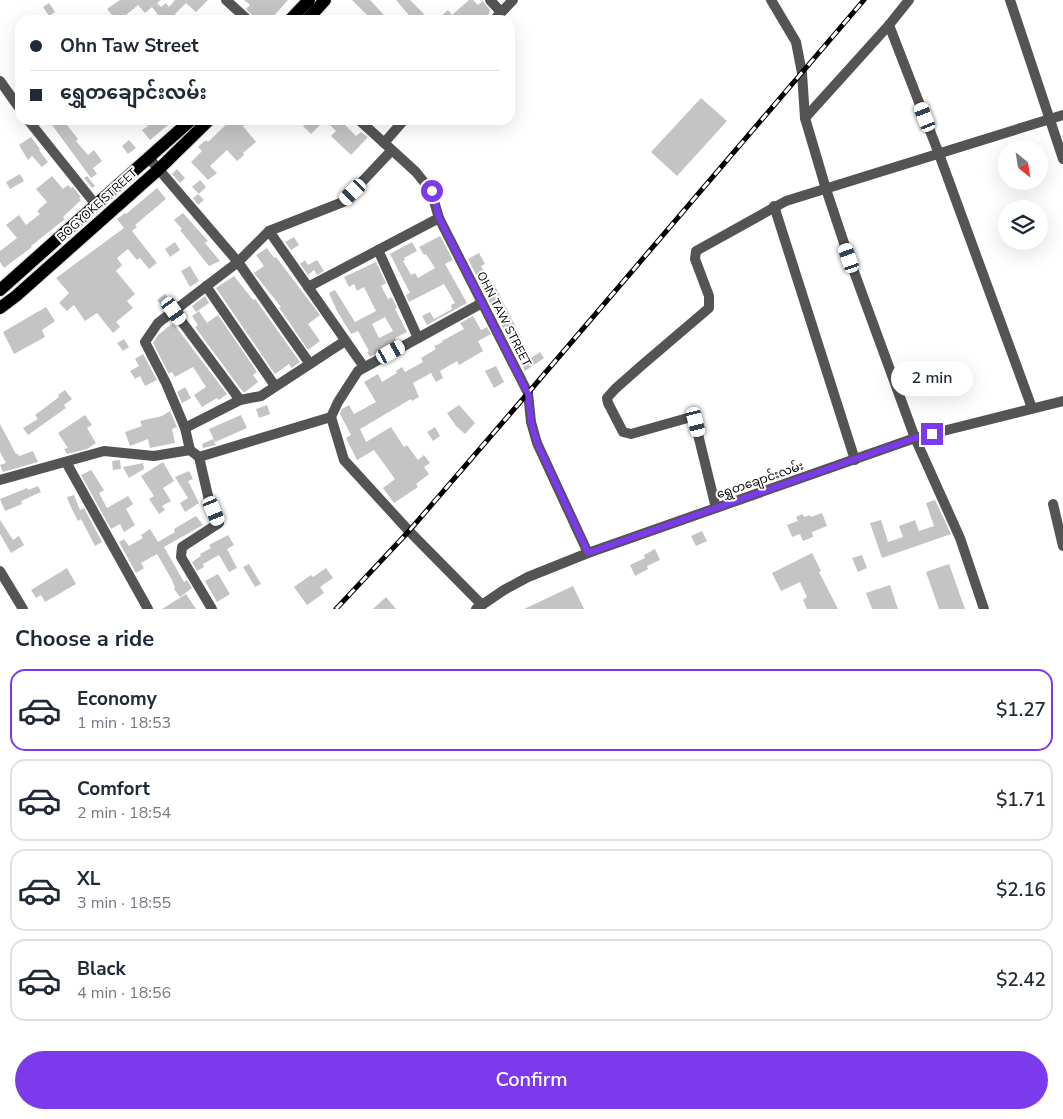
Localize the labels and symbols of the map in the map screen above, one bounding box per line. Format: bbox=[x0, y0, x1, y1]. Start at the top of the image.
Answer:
car bbox=[912, 100, 937, 134]
north arrow bbox=[998, 140, 1048, 190]
street label: BOGYOKE STREET bbox=[53, 164, 141, 245]
car bbox=[336, 176, 369, 208]
route start bbox=[421, 180, 443, 202]
car bbox=[837, 241, 860, 275]
street label: OHN TAW STREET bbox=[473, 269, 535, 370]
car bbox=[159, 294, 188, 328]
car bbox=[374, 338, 407, 366]
callout: 2 min bbox=[891, 362, 973, 396]
car bbox=[685, 406, 706, 438]
route end bbox=[921, 423, 943, 445]
street label: ရွှေတချောင်းလမ်း bbox=[714, 457, 806, 504]
car bbox=[201, 494, 226, 528]

